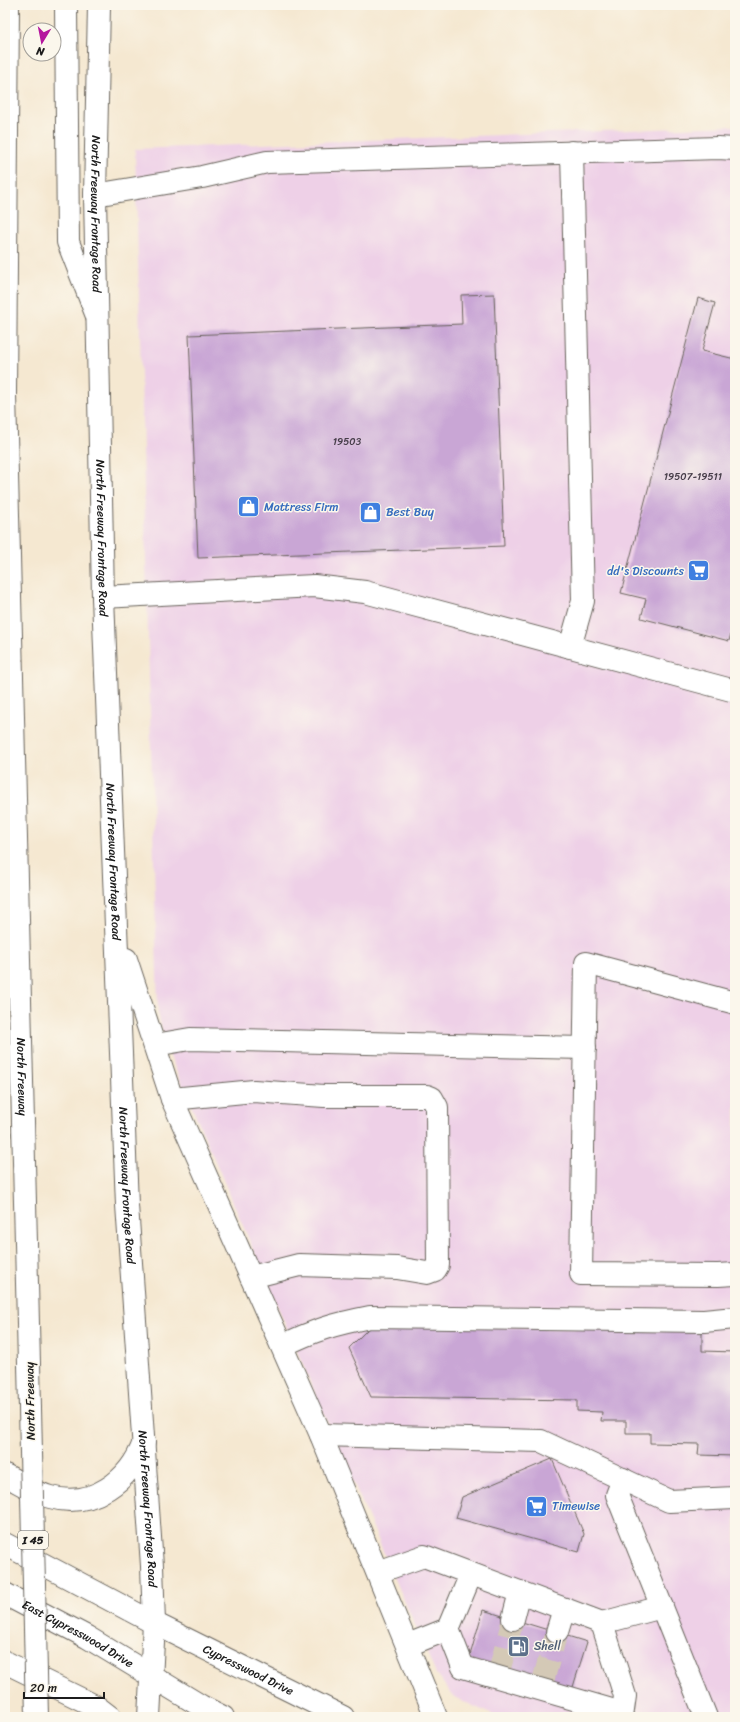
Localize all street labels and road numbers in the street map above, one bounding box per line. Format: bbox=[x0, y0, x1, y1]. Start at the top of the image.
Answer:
street label: North Freeway Frontage Road bbox=[84, 135, 108, 293]
street label: North Freeway Frontage Road bbox=[89, 459, 115, 618]
street label: North Freeway Frontage Road bbox=[99, 783, 128, 941]
street label: North Freeway bbox=[10, 1037, 34, 1117]
street label: North Freeway Frontage Road bbox=[112, 1106, 142, 1265]
street label: North Freeway bbox=[18, 1361, 42, 1440]
street label: North Freeway Frontage Road bbox=[132, 1430, 164, 1588]
road number: I 45 bbox=[18, 1531, 48, 1549]
street label: East Cypresswood Drive bbox=[18, 1594, 138, 1674]
street label: Cypresswood Drive bbox=[199, 1638, 298, 1702]

